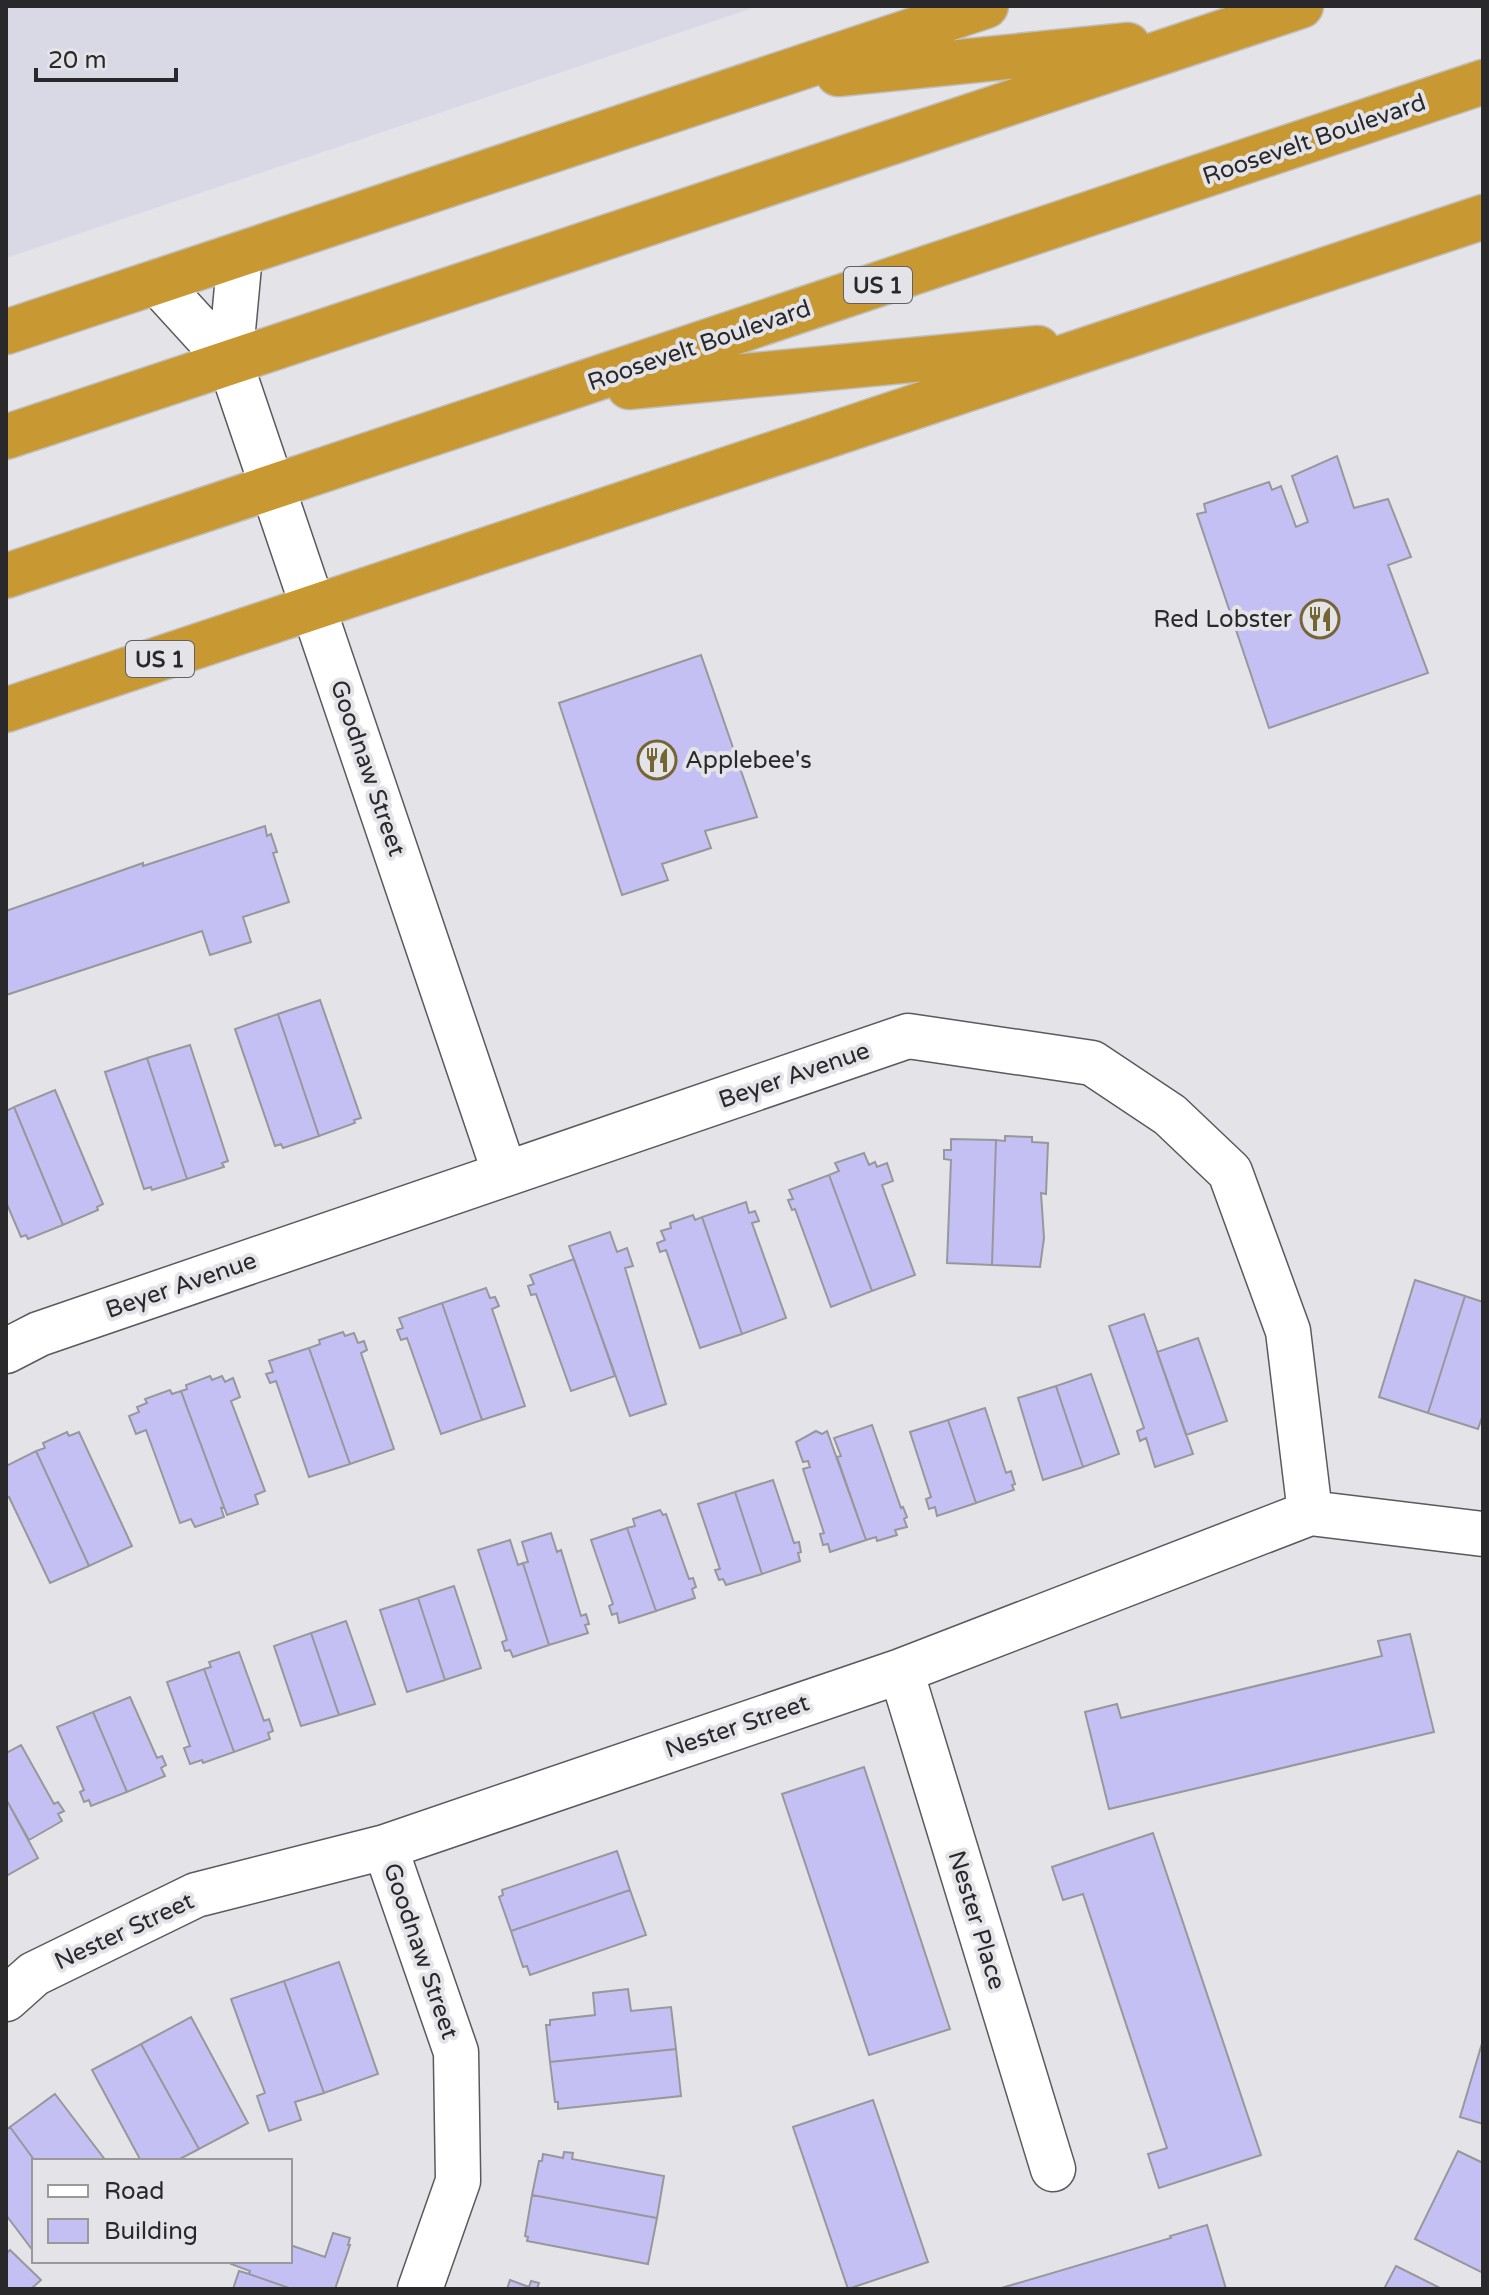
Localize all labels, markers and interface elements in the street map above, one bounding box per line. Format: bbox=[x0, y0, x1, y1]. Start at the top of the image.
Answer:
scale bar bbox=[36, 32, 176, 82]
text: 20 m bbox=[48, 46, 106, 75]
street label: Roosevelt Boulevard bbox=[1199, 88, 1430, 191]
road number: US 1 bbox=[844, 267, 912, 303]
street label: Roosevelt Boulevard bbox=[584, 294, 815, 397]
restaurant icon: Red Lobster bbox=[1299, 598, 1341, 640]
place label: Red Lobster bbox=[1153, 605, 1293, 634]
road number: US 1 bbox=[126, 641, 194, 677]
street label: Goodnaw Street bbox=[324, 676, 411, 860]
restaurant icon: Applebee's bbox=[636, 739, 678, 781]
place label: Applebee's bbox=[685, 746, 812, 775]
street label: Beyer Avenue bbox=[715, 1036, 873, 1115]
street label: Beyer Avenue bbox=[102, 1246, 260, 1325]
street label: Nester Street bbox=[661, 1688, 813, 1765]
street label: Nester Place bbox=[942, 1847, 1011, 1993]
street label: Goodnaw Street bbox=[377, 1859, 464, 2043]
street label: Nester Street bbox=[50, 1886, 199, 1976]
legend bbox=[32, 2159, 292, 2263]
text: Road bbox=[104, 2177, 164, 2206]
text: Building bbox=[104, 2217, 198, 2246]

